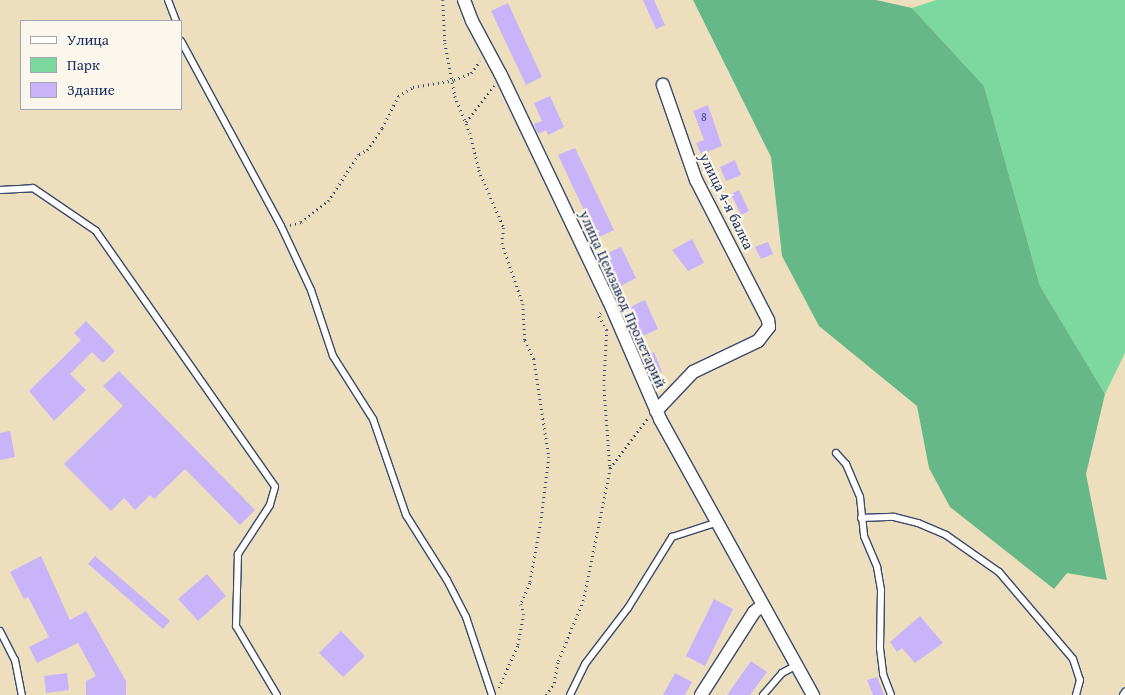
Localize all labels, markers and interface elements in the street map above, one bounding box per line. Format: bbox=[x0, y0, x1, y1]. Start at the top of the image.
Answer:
legend bbox=[20, 20, 182, 110]
text: Улица bbox=[67, 29, 109, 50]
text: Парк bbox=[67, 54, 100, 75]
text: Здание bbox=[67, 79, 115, 100]
house number: 8 bbox=[701, 110, 707, 124]
street label: улица 4-я балка bbox=[696, 150, 758, 252]
street label: улица Цемзавод Пролетарий bbox=[576, 207, 670, 391]

